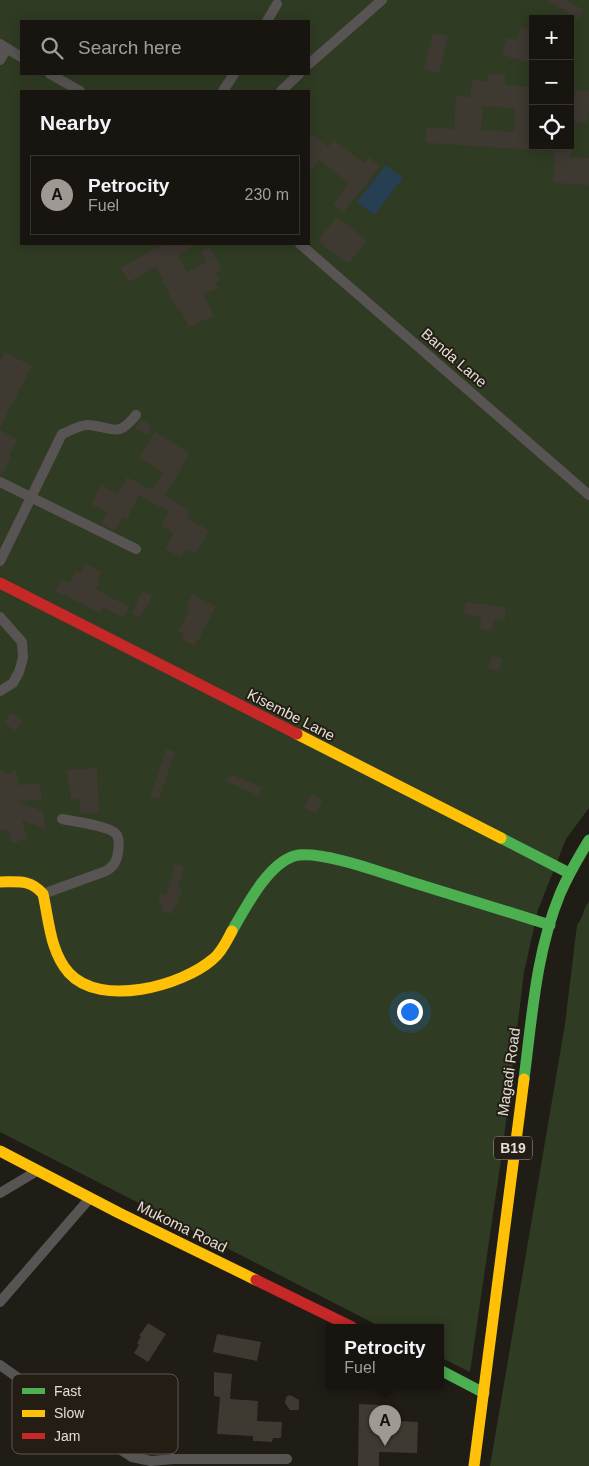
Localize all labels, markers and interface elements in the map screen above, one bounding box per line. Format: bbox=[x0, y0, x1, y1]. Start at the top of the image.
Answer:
map controls bbox=[529, 15, 574, 150]
button: + bbox=[529, 15, 574, 60]
search box bbox=[20, 20, 310, 75]
icon: search bbox=[38, 34, 66, 62]
text: Search here bbox=[78, 37, 182, 58]
button: − bbox=[529, 60, 574, 105]
button: locate bbox=[529, 105, 574, 150]
text: Nearby bbox=[40, 111, 111, 134]
text: Petrocity bbox=[88, 175, 169, 196]
text: A bbox=[51, 186, 63, 203]
text: 230 m bbox=[245, 186, 289, 203]
text: Fuel bbox=[88, 197, 119, 214]
street label: Banda Lane bbox=[418, 325, 490, 391]
street label: Kisembe Lane bbox=[245, 685, 338, 744]
your location bbox=[397, 999, 423, 1025]
street label: Magadi Road bbox=[494, 1027, 523, 1117]
road number: B19 bbox=[494, 1136, 532, 1160]
street label: Mukoma Road bbox=[135, 1198, 230, 1256]
popup bbox=[326, 1324, 444, 1389]
text: Petrocity bbox=[344, 1337, 426, 1358]
text: Fuel bbox=[344, 1359, 375, 1376]
legend bbox=[12, 1374, 178, 1454]
text: Fast bbox=[54, 1383, 81, 1399]
text: Slow bbox=[54, 1405, 85, 1421]
pin: A bbox=[369, 1405, 401, 1446]
text: Jam bbox=[54, 1428, 80, 1444]

